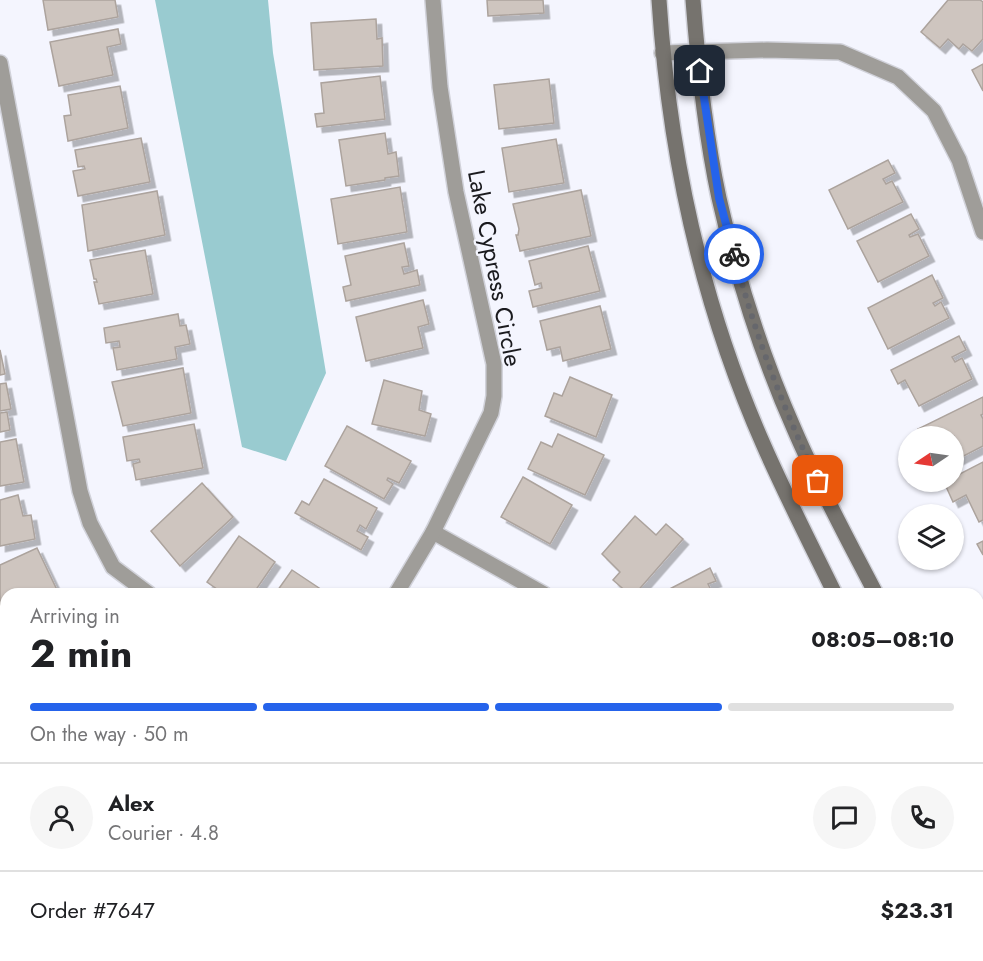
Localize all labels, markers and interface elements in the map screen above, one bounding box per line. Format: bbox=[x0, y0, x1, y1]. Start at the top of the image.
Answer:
pin bbox=[674, 45, 725, 96]
icon: home bbox=[683, 54, 716, 87]
street label: Lake Cypress Circle bbox=[459, 167, 531, 369]
courier bbox=[704, 224, 764, 284]
icon: bike bbox=[718, 238, 751, 271]
north arrow bbox=[898, 426, 964, 492]
map controls bbox=[898, 426, 964, 570]
pin bbox=[792, 455, 843, 506]
icon: bag bbox=[801, 464, 834, 497]
button: layers bbox=[898, 504, 964, 570]
text: Arriving in bbox=[30, 602, 120, 631]
text: 08:05–08:10 bbox=[811, 623, 954, 655]
text: 2 min bbox=[30, 625, 132, 682]
text: On the way · 50 m bbox=[30, 720, 189, 749]
button: person bbox=[30, 786, 93, 849]
button: chat bbox=[813, 786, 876, 849]
button: phone bbox=[891, 786, 954, 849]
text: Alex bbox=[108, 787, 154, 819]
text: Courier · 4.8 bbox=[108, 819, 219, 848]
text: Order #7647 bbox=[30, 894, 155, 926]
text: $23.31 bbox=[881, 894, 954, 926]

